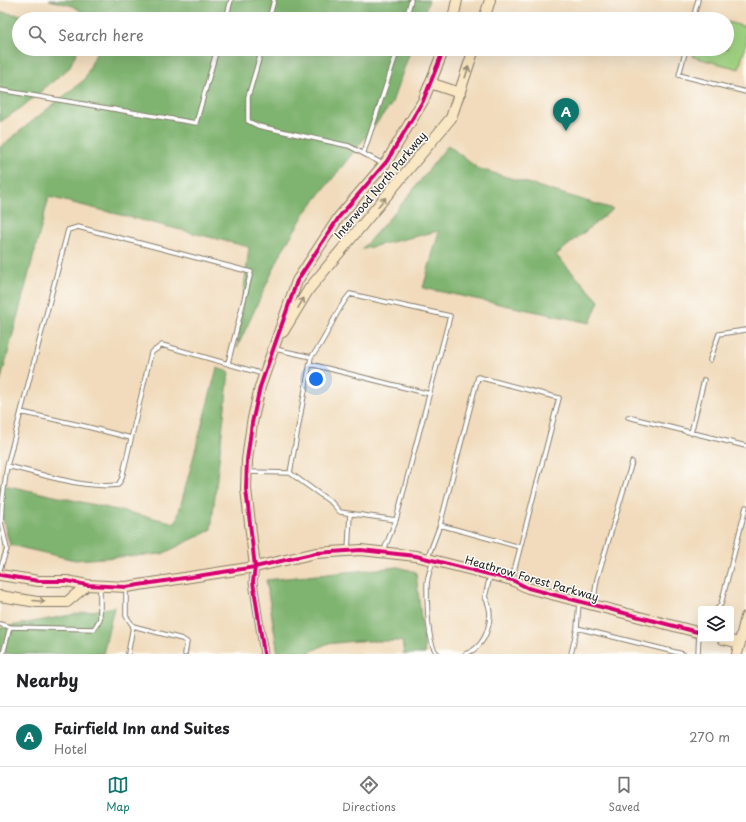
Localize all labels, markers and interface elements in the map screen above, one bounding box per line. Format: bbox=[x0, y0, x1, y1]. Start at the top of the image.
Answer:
search box bbox=[12, 12, 734, 56]
icon: search bbox=[26, 23, 48, 45]
text: Search here bbox=[58, 23, 144, 46]
one-way arrow bbox=[464, 66, 471, 79]
pin: A bbox=[553, 98, 579, 131]
street label: Interwood North Parkway bbox=[330, 127, 430, 243]
one-way arrow bbox=[377, 197, 386, 207]
one-way arrow bbox=[297, 297, 305, 309]
your location bbox=[306, 369, 326, 389]
street label: Heathrow Forest Parkway bbox=[463, 551, 601, 605]
one-way arrow bbox=[32, 598, 45, 605]
map controls bbox=[698, 606, 734, 642]
button: layers bbox=[698, 606, 734, 642]
text: Nearby bbox=[16, 667, 78, 693]
text: Fairfield Inn and Suites bbox=[54, 716, 230, 739]
text: A bbox=[24, 727, 34, 746]
text: 270 m bbox=[689, 727, 730, 746]
text: Hotel bbox=[54, 739, 87, 758]
tab: Map bbox=[106, 774, 130, 815]
tab: Directions bbox=[342, 774, 396, 815]
tab: Saved bbox=[608, 774, 640, 815]

